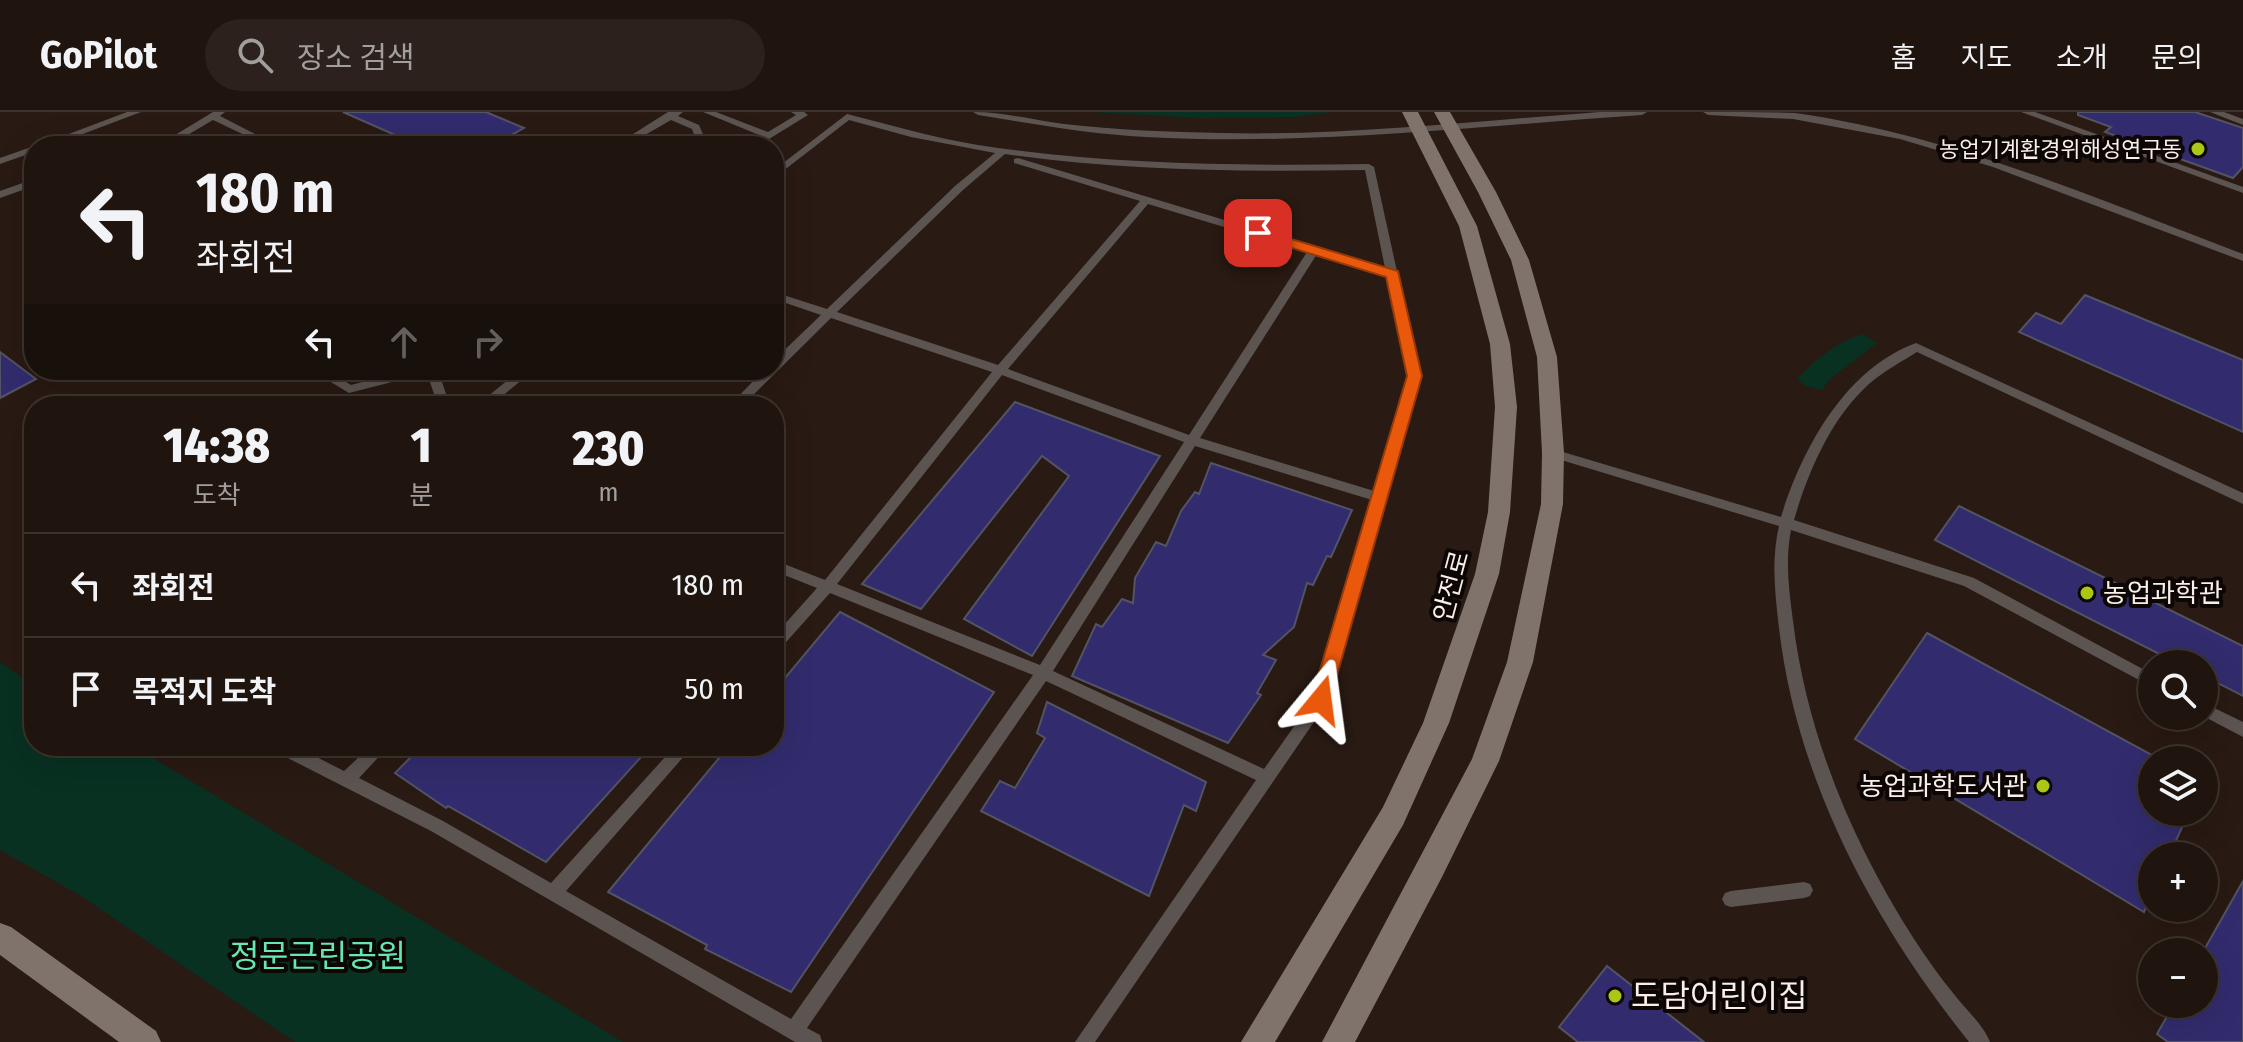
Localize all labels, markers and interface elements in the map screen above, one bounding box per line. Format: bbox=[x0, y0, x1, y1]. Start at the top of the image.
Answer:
search box bbox=[205, 19, 765, 91]
text: GoPilot bbox=[40, 32, 157, 78]
icon: search bbox=[233, 33, 277, 77]
text: 장소 검색 bbox=[297, 40, 415, 76]
text: 홈 bbox=[1891, 41, 1916, 74]
text: 지도 bbox=[1960, 41, 2012, 74]
text: 소개 bbox=[2056, 41, 2107, 74]
text: 문의 bbox=[2151, 41, 2203, 74]
place label: 농업기계환경위해성연구동 bbox=[1939, 136, 2182, 163]
marker: 농업기계환경위해성연구동 bbox=[2189, 140, 2207, 158]
text: 180 m bbox=[196, 160, 334, 227]
icon: left bbox=[64, 168, 168, 272]
pin bbox=[1224, 199, 1292, 267]
icon: arrive bbox=[1236, 211, 1280, 255]
text: 좌회전 bbox=[196, 236, 295, 280]
icon: left bbox=[298, 320, 342, 364]
icon: ahead bbox=[382, 320, 426, 364]
icon: right bbox=[466, 320, 510, 364]
text: 14:38 bbox=[163, 417, 270, 475]
text: 1 bbox=[411, 417, 432, 475]
text: 230 bbox=[572, 420, 645, 478]
text: m bbox=[599, 477, 619, 508]
text: 도착 bbox=[193, 480, 241, 511]
text: 분 bbox=[409, 480, 433, 511]
street label: 안전로 bbox=[1427, 547, 1476, 625]
icon: left bbox=[64, 563, 108, 607]
text: 180 m bbox=[672, 567, 744, 603]
text: 좌회전 bbox=[132, 570, 215, 606]
place label: 농업과학관 bbox=[2103, 578, 2223, 609]
marker: 농업과학관 bbox=[2078, 584, 2096, 602]
map controls bbox=[2138, 650, 2218, 1018]
button: search bbox=[2138, 650, 2218, 730]
position arrow bbox=[1279, 658, 1363, 742]
icon: arrive bbox=[64, 667, 108, 711]
text: 50 m bbox=[684, 671, 744, 707]
text: 목적지 도착 bbox=[132, 674, 276, 710]
button: layers bbox=[2138, 746, 2218, 826]
place label: 농업과학도서관 bbox=[1860, 771, 2027, 802]
marker: 농업과학도서관 bbox=[2034, 777, 2052, 795]
button: + bbox=[2138, 842, 2218, 922]
park label: 정문근린공원 bbox=[230, 937, 406, 975]
button: − bbox=[2138, 938, 2218, 1018]
place label: 도담어린이집 bbox=[1631, 977, 1808, 1015]
marker: 도담어린이집 bbox=[1606, 987, 1624, 1005]

